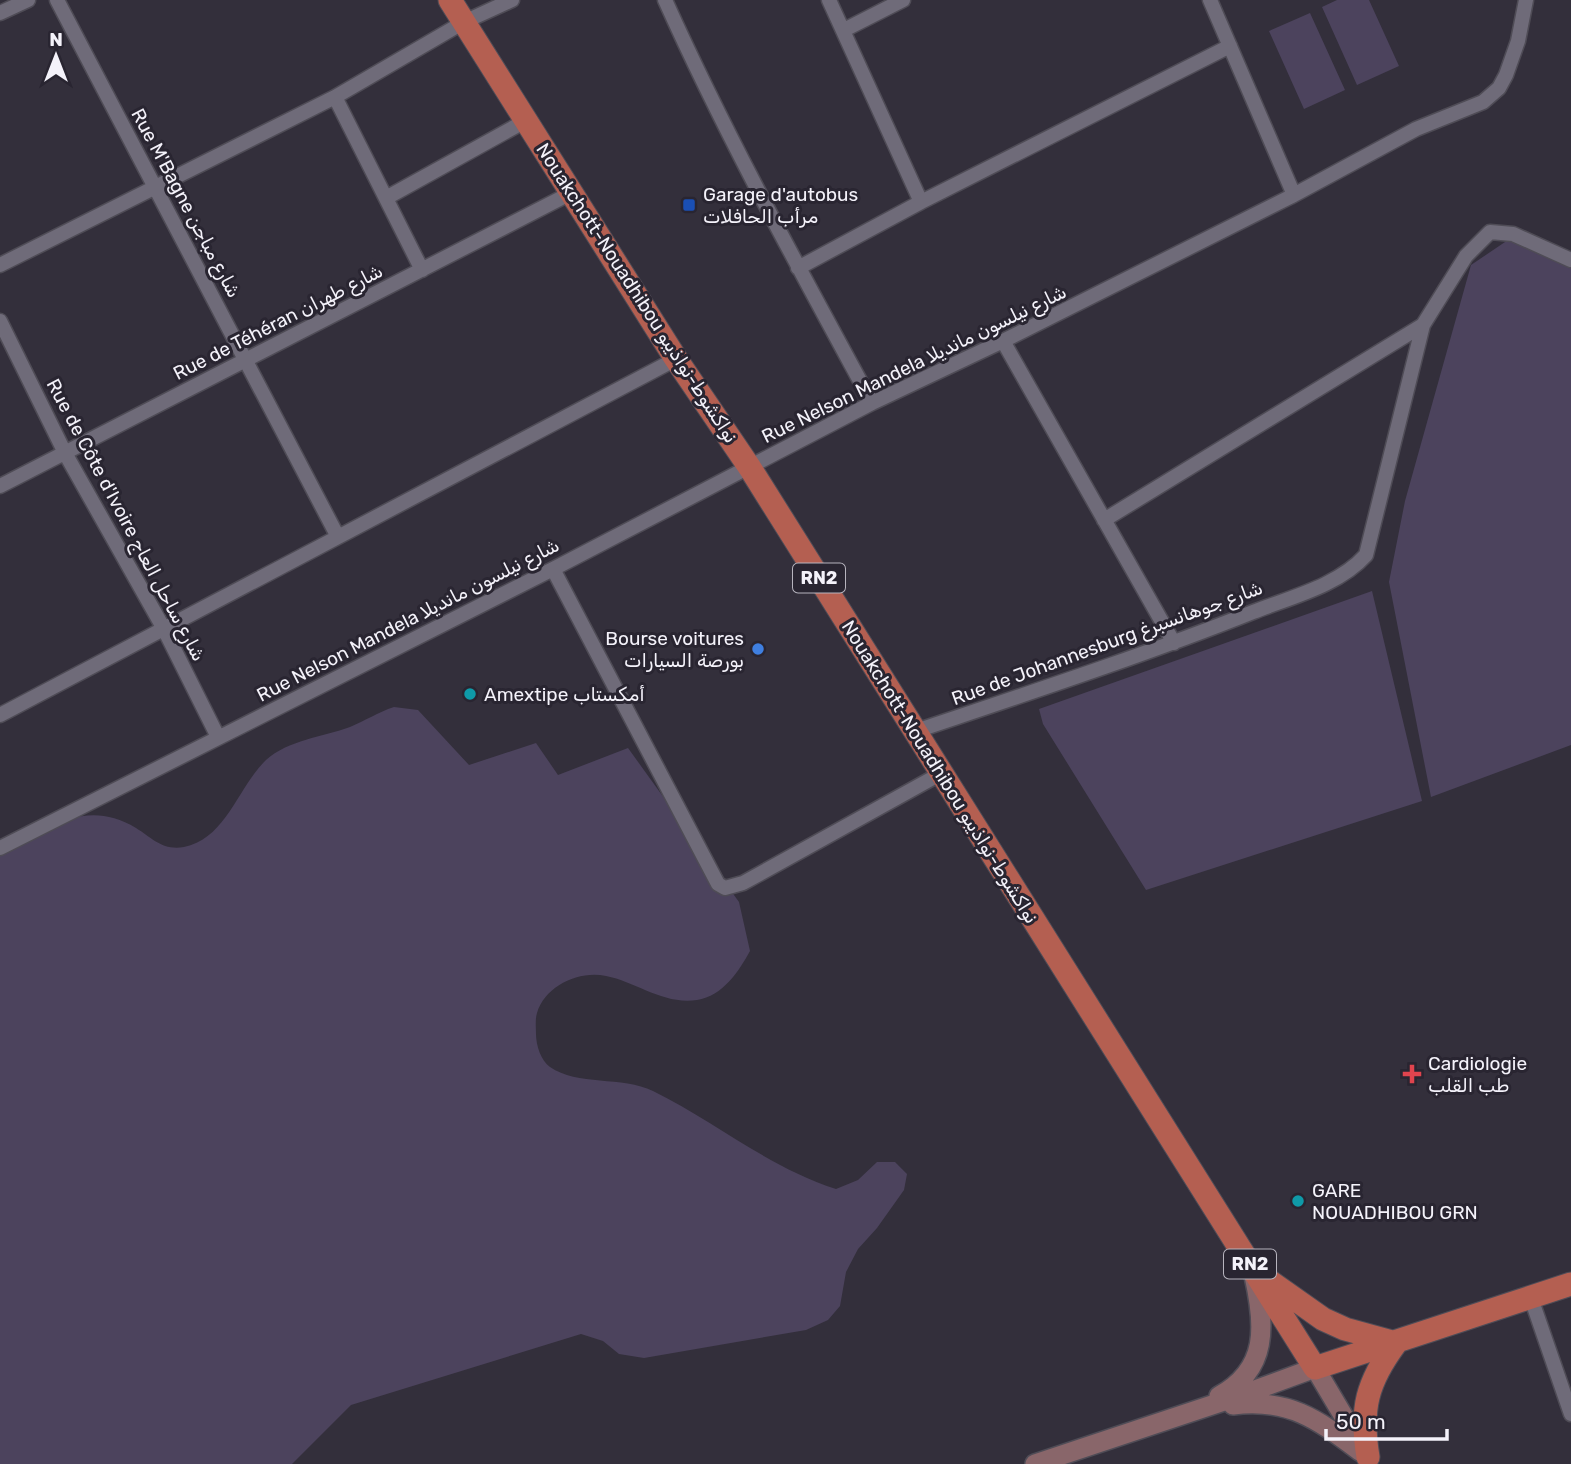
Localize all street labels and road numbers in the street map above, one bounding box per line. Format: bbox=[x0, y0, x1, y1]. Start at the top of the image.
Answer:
street label: Rue M'Bagne شارع مباجن bbox=[125, 104, 246, 302]
street label: Nouakchott-Nouadhibou نواكشوط-نواذيبو bbox=[531, 139, 743, 447]
street label: Rue de Téhéran شارع طهران bbox=[169, 259, 388, 387]
street label: Rue Nelson Mandela شارع نيلسون مانديلا bbox=[758, 280, 1071, 450]
street label: Rue de Côte d'Ivoire شارع ساحل العاج bbox=[40, 375, 210, 666]
street label: Rue Nelson Mandela شارع نيلسون مانديلا bbox=[253, 533, 564, 708]
road number: RN2 bbox=[793, 564, 845, 592]
street label: Rue de Johannesburg شارع جوهانسبرغ bbox=[948, 576, 1266, 712]
street label: Nouakchott-Nouadhibou نواكشوط-نواذيبو bbox=[837, 616, 1043, 928]
road number: RN2 bbox=[1224, 1250, 1276, 1279]

